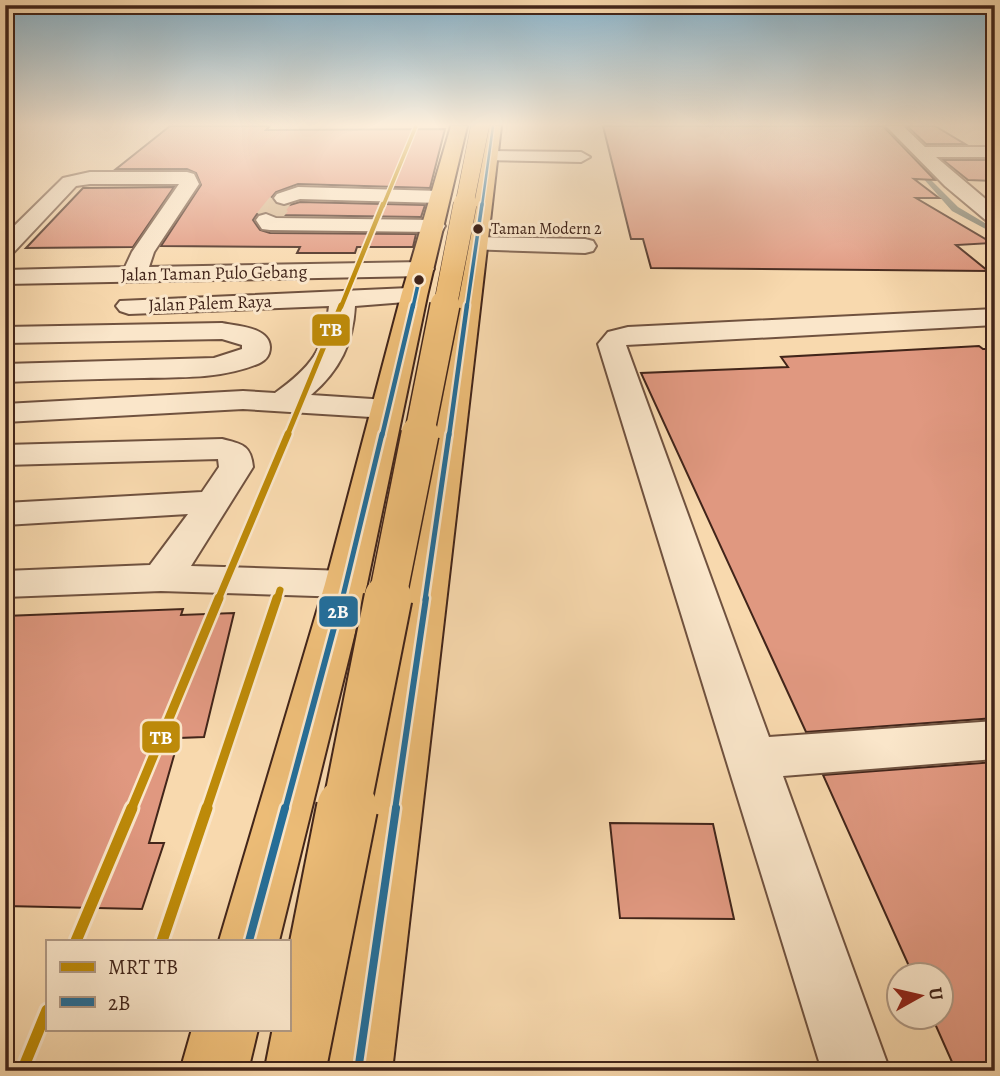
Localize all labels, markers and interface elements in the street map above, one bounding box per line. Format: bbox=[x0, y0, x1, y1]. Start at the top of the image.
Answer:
place label: Taman Modern 2 bbox=[491, 218, 602, 240]
marker: Taman Modern 2 bbox=[471, 222, 485, 236]
street label: Jalan Taman Pulo Gebang bbox=[120, 259, 308, 287]
unlabelled marker bbox=[412, 273, 426, 287]
street label: Jalan Palem Raya bbox=[148, 289, 273, 317]
line badge: TB bbox=[311, 313, 351, 347]
text: TB bbox=[320, 317, 342, 343]
line badge: 2B bbox=[318, 595, 359, 628]
text: 2B bbox=[327, 599, 349, 625]
line badge: TB bbox=[141, 720, 181, 754]
text: TB bbox=[150, 725, 172, 751]
legend bbox=[46, 940, 290, 1030]
text: MRT TB bbox=[108, 953, 178, 981]
north arrow bbox=[884, 960, 954, 1030]
text: U bbox=[922, 986, 950, 1002]
text: 2B bbox=[108, 989, 131, 1017]

